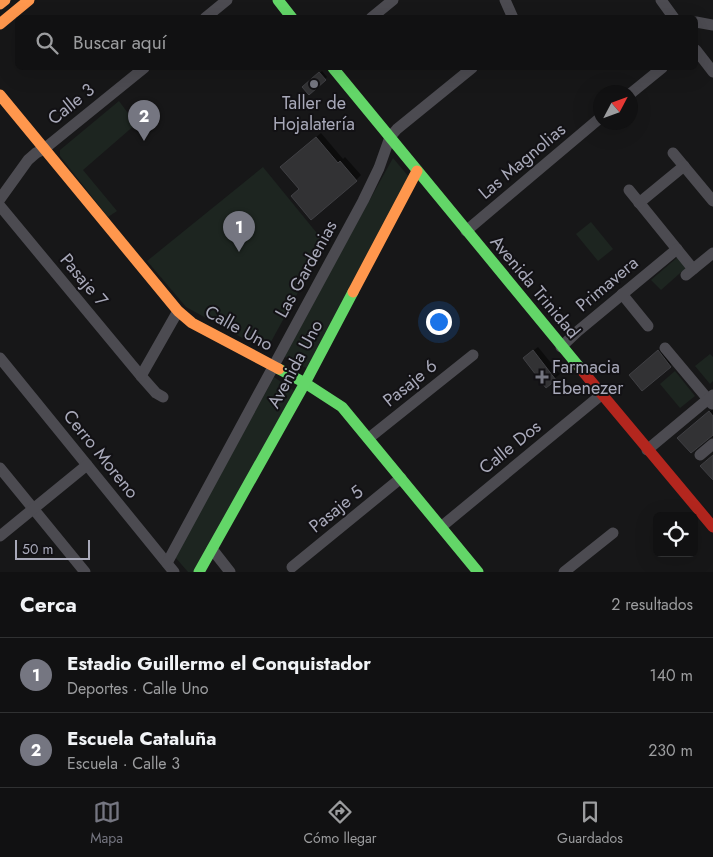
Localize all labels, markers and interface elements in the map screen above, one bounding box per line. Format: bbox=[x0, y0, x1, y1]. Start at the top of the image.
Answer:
search box bbox=[15, 15, 698, 70]
icon: search bbox=[33, 29, 61, 57]
text: Buscar aquí bbox=[73, 29, 167, 56]
street label: Calle 3 bbox=[42, 77, 100, 131]
marker: Taller de Hojalatería bbox=[308, 78, 320, 90]
north arrow bbox=[593, 85, 638, 130]
place label: Taller de Hojalatería bbox=[273, 90, 355, 137]
pin: 2 bbox=[128, 100, 160, 141]
street label: Las Magnolias bbox=[473, 117, 571, 205]
pin: 1 bbox=[223, 211, 255, 252]
street label: Las Gardenias bbox=[269, 216, 343, 322]
street label: Avenida Trinidad bbox=[484, 230, 586, 344]
street label: Pasaje 7 bbox=[54, 248, 114, 313]
street label: Primavera bbox=[570, 250, 644, 318]
street label: Calle Uno bbox=[200, 299, 278, 358]
your location bbox=[426, 309, 452, 335]
street label: Avenida Uno bbox=[261, 315, 329, 413]
street label: Pasaje 6 bbox=[377, 353, 443, 413]
place label: Farmacia Ebenezer bbox=[552, 354, 624, 401]
marker: Farmacia Ebenezer bbox=[536, 371, 548, 383]
street label: Cerro Moreno bbox=[57, 404, 145, 504]
street label: Calle Dos bbox=[473, 414, 547, 480]
street label: Pasaje 5 bbox=[303, 479, 369, 539]
map controls bbox=[653, 512, 698, 557]
button: locate bbox=[653, 512, 698, 557]
scale bar bbox=[15, 537, 90, 560]
text: 50 m bbox=[22, 539, 53, 559]
text: Cerca bbox=[20, 590, 77, 620]
text: 2 resultados bbox=[611, 593, 693, 616]
text: Estadio Guillermo el Conquistador bbox=[67, 650, 371, 677]
text: 1 bbox=[32, 664, 40, 687]
text: 140 m bbox=[650, 664, 693, 687]
text: Deportes · Calle Uno bbox=[67, 677, 209, 700]
text: Escuela Cataluña bbox=[67, 725, 216, 752]
text: 2 bbox=[31, 739, 41, 762]
text: 230 m bbox=[648, 739, 693, 762]
text: Escuela · Calle 3 bbox=[67, 752, 180, 775]
tab: Mapa bbox=[90, 798, 123, 848]
tab: Cómo llegar bbox=[303, 798, 377, 848]
tab: Guardados bbox=[557, 798, 623, 848]

